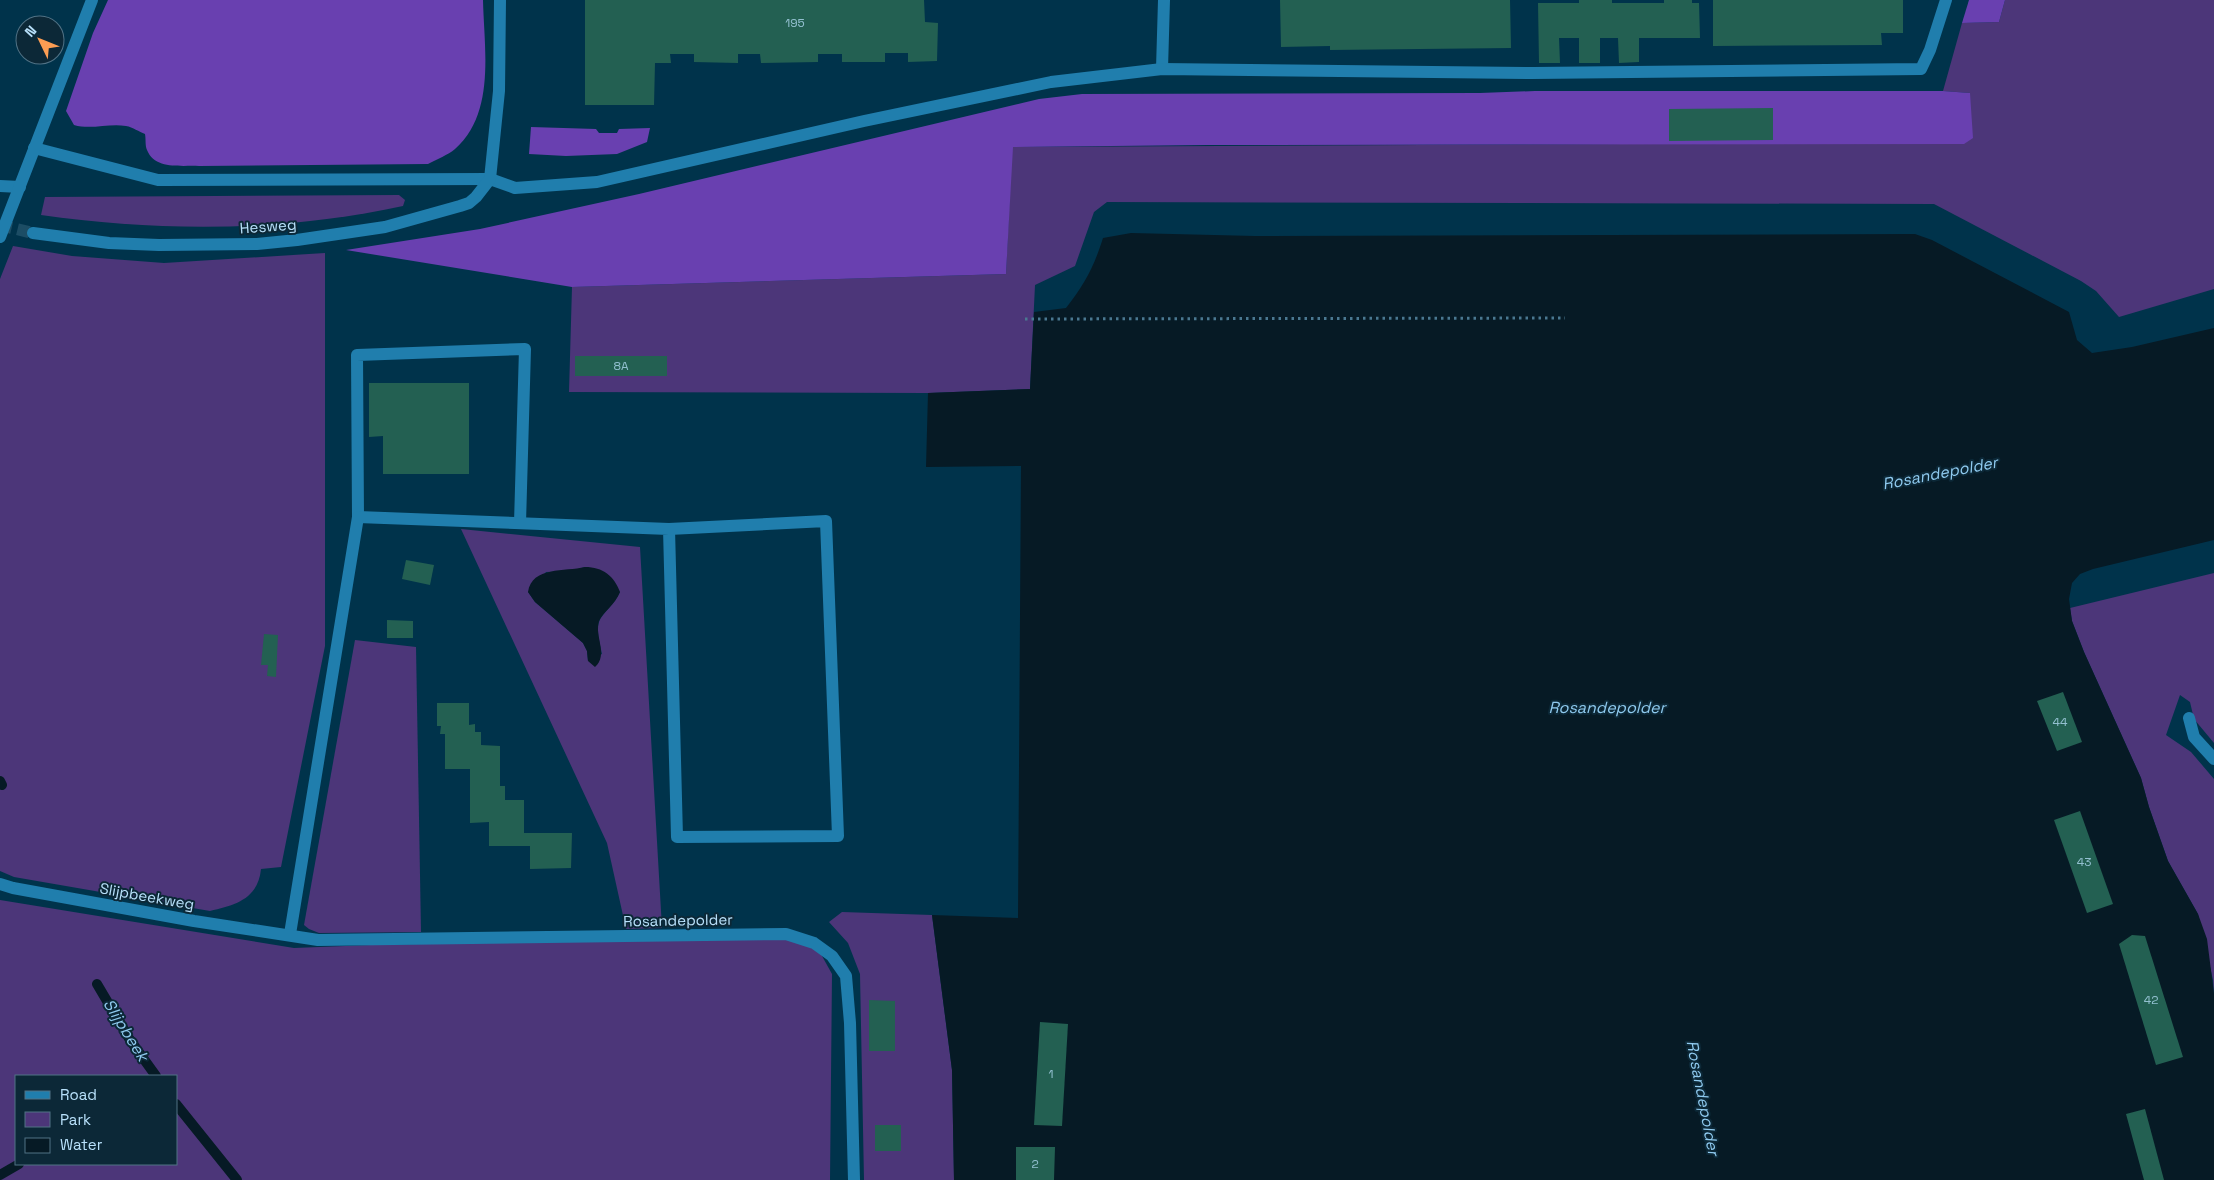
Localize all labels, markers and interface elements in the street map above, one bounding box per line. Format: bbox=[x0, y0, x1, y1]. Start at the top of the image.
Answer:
north arrow bbox=[15, 15, 65, 65]
house number: 195 bbox=[785, 15, 805, 31]
text: N bbox=[21, 22, 40, 41]
street label: Hesweg bbox=[239, 215, 297, 237]
house number: 8A bbox=[613, 358, 629, 374]
water label: Rosandepolder bbox=[1881, 451, 2001, 494]
water label: Rosandepolder bbox=[1548, 697, 1667, 718]
house number: 44 bbox=[2052, 714, 2068, 730]
house number: 43 bbox=[2077, 854, 2091, 870]
street label: Slijpbeekweg bbox=[98, 878, 196, 914]
street label: Rosandepolder bbox=[623, 910, 733, 930]
house number: 42 bbox=[2144, 992, 2158, 1008]
water label: Slijpbeek bbox=[99, 995, 155, 1067]
water label: Rosandepolder bbox=[1682, 1039, 1725, 1159]
house number: 1 bbox=[1048, 1066, 1054, 1082]
legend bbox=[15, 1075, 178, 1165]
text: Road bbox=[60, 1085, 97, 1104]
text: Park bbox=[60, 1110, 91, 1129]
text: Water bbox=[60, 1135, 103, 1154]
house number: 2 bbox=[1031, 1156, 1039, 1172]

